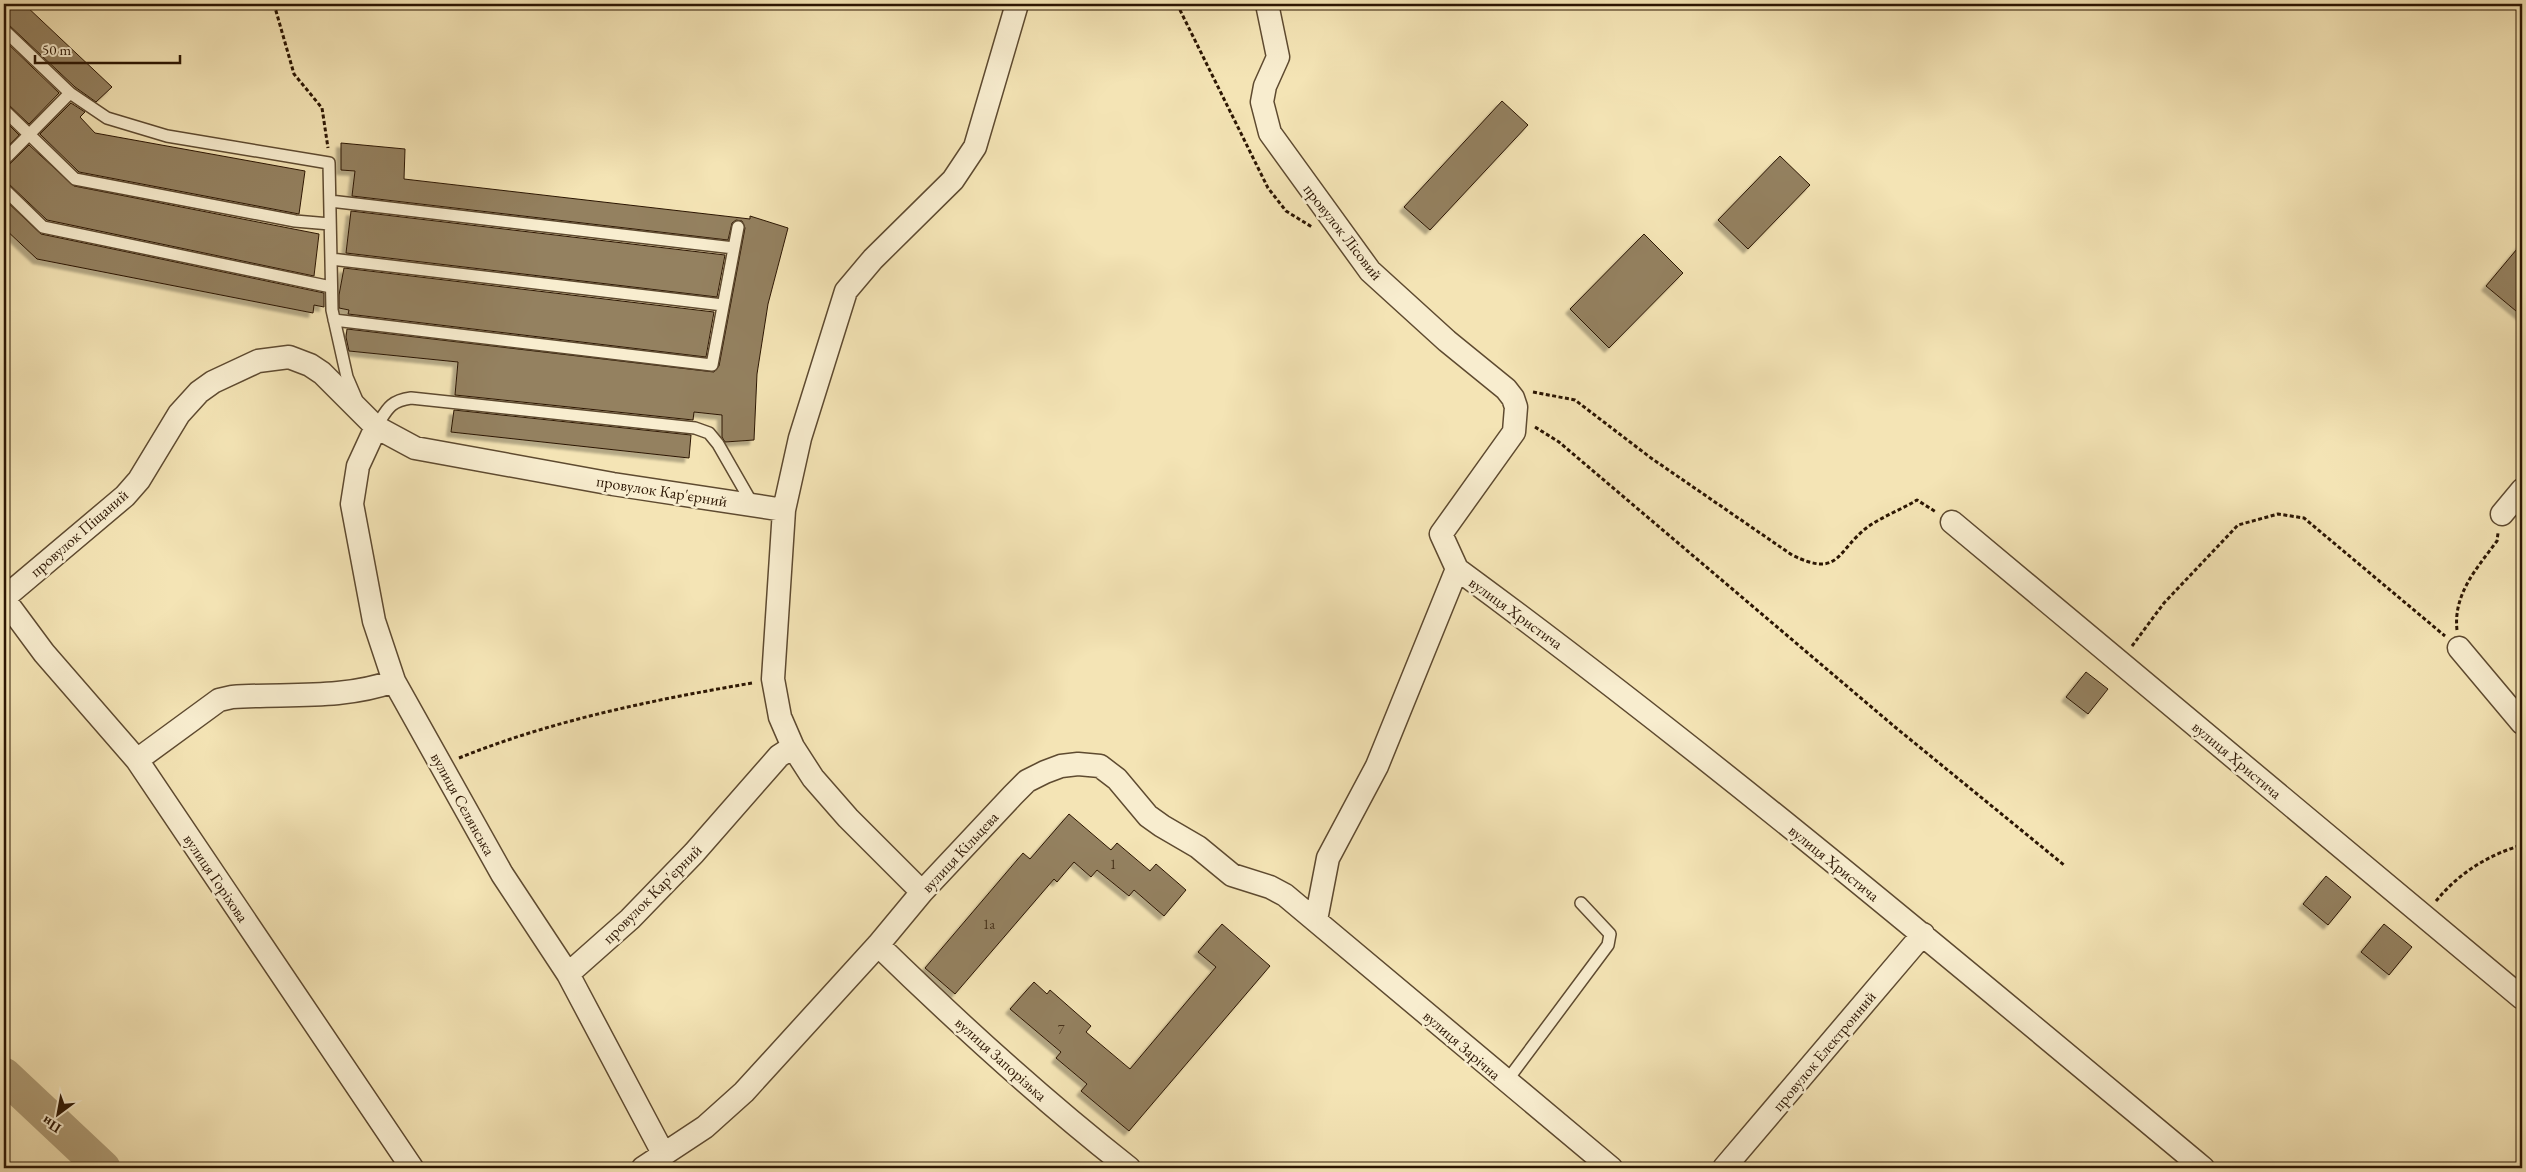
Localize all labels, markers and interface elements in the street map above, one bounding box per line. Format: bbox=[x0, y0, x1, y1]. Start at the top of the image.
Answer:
scale bar bbox=[35, 32, 180, 64]
text: 50 m bbox=[42, 40, 71, 59]
street label: провулок Лісовий bbox=[1299, 179, 1388, 285]
street label: провулок Кар'єрний bbox=[595, 470, 729, 512]
street label: провулок Піщаний bbox=[25, 484, 133, 582]
street label: вулиця Христича bbox=[1465, 572, 1568, 654]
street label: вулиця Христича bbox=[2188, 716, 2287, 804]
street label: вулиця Селянська bbox=[426, 749, 500, 860]
street label: вулиця Кільцева bbox=[917, 806, 1004, 897]
street label: вулиця Христича bbox=[1784, 820, 1884, 906]
street label: вулиця Горіхова bbox=[179, 830, 254, 927]
street label: провулок Кар'єрний bbox=[598, 839, 707, 948]
house number: 1 bbox=[1110, 855, 1116, 873]
house number: 1а bbox=[983, 915, 996, 933]
street label: провулок Електронний bbox=[1767, 986, 1881, 1116]
street label: вулиця Зарічна bbox=[1419, 1005, 1506, 1085]
street label: вулиця Запорізька bbox=[951, 1012, 1052, 1106]
house number: 7 bbox=[1058, 1020, 1065, 1038]
north arrow bbox=[32, 1090, 82, 1140]
text: Пн bbox=[38, 1112, 64, 1138]

